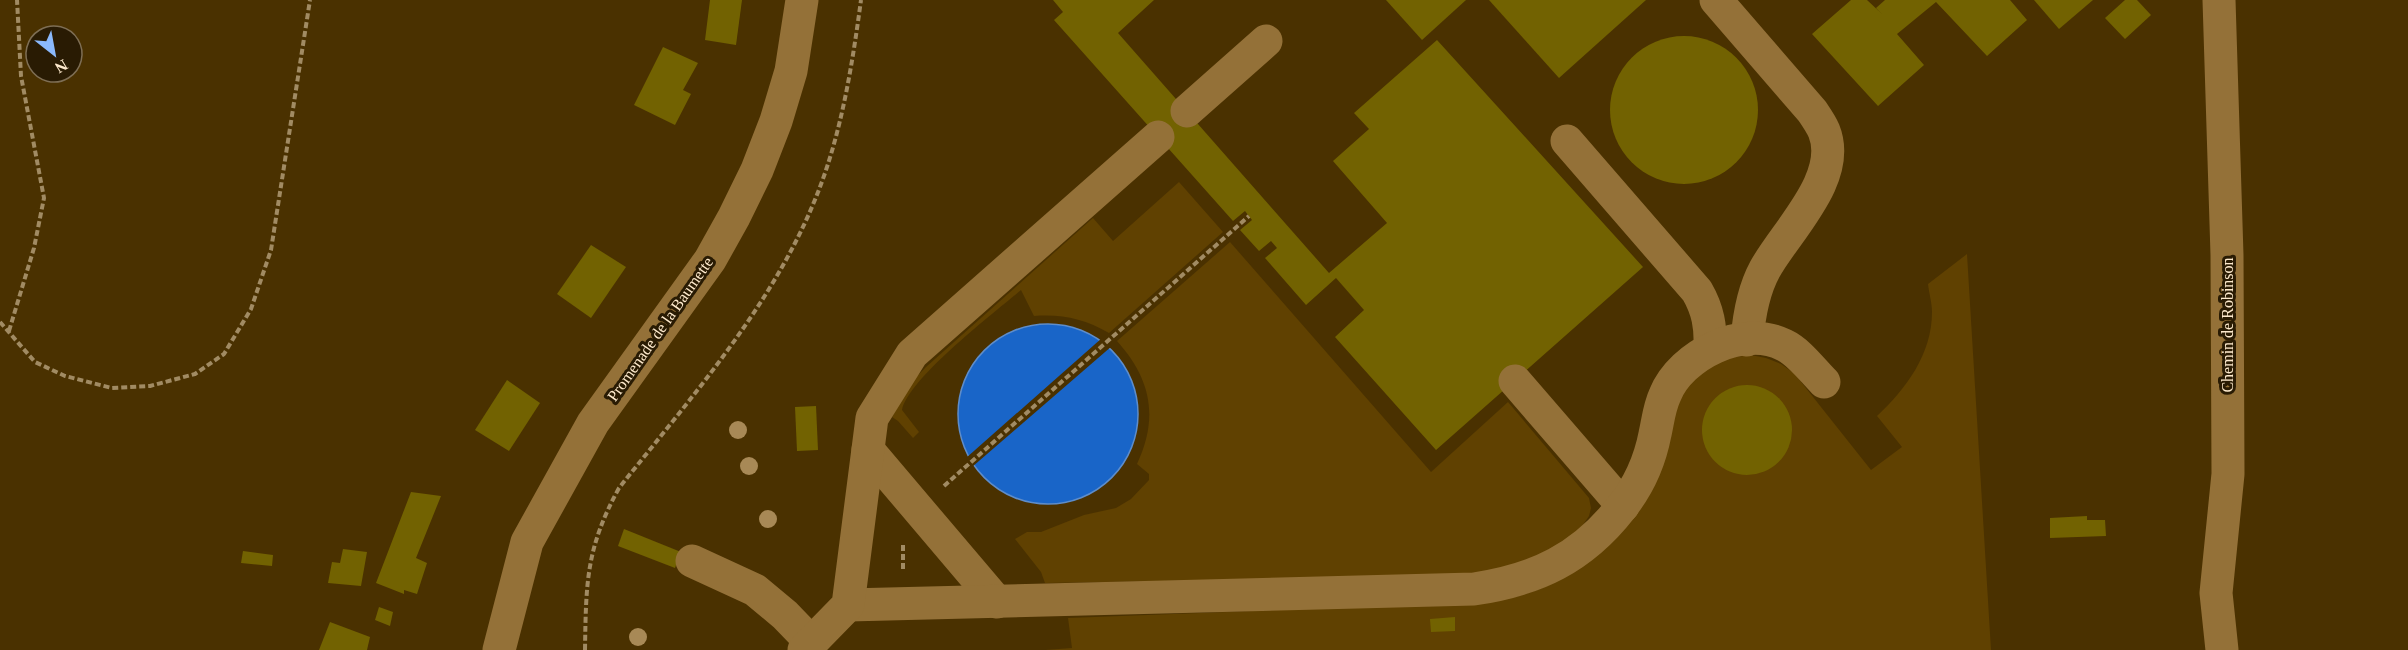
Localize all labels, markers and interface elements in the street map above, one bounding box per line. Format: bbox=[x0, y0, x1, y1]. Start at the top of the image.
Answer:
north arrow bbox=[24, 24, 84, 84]
text: N bbox=[52, 56, 71, 77]
street label: Promenade de la Baumette bbox=[604, 254, 716, 404]
street label: Chemin de Robinson bbox=[2219, 257, 2236, 393]

